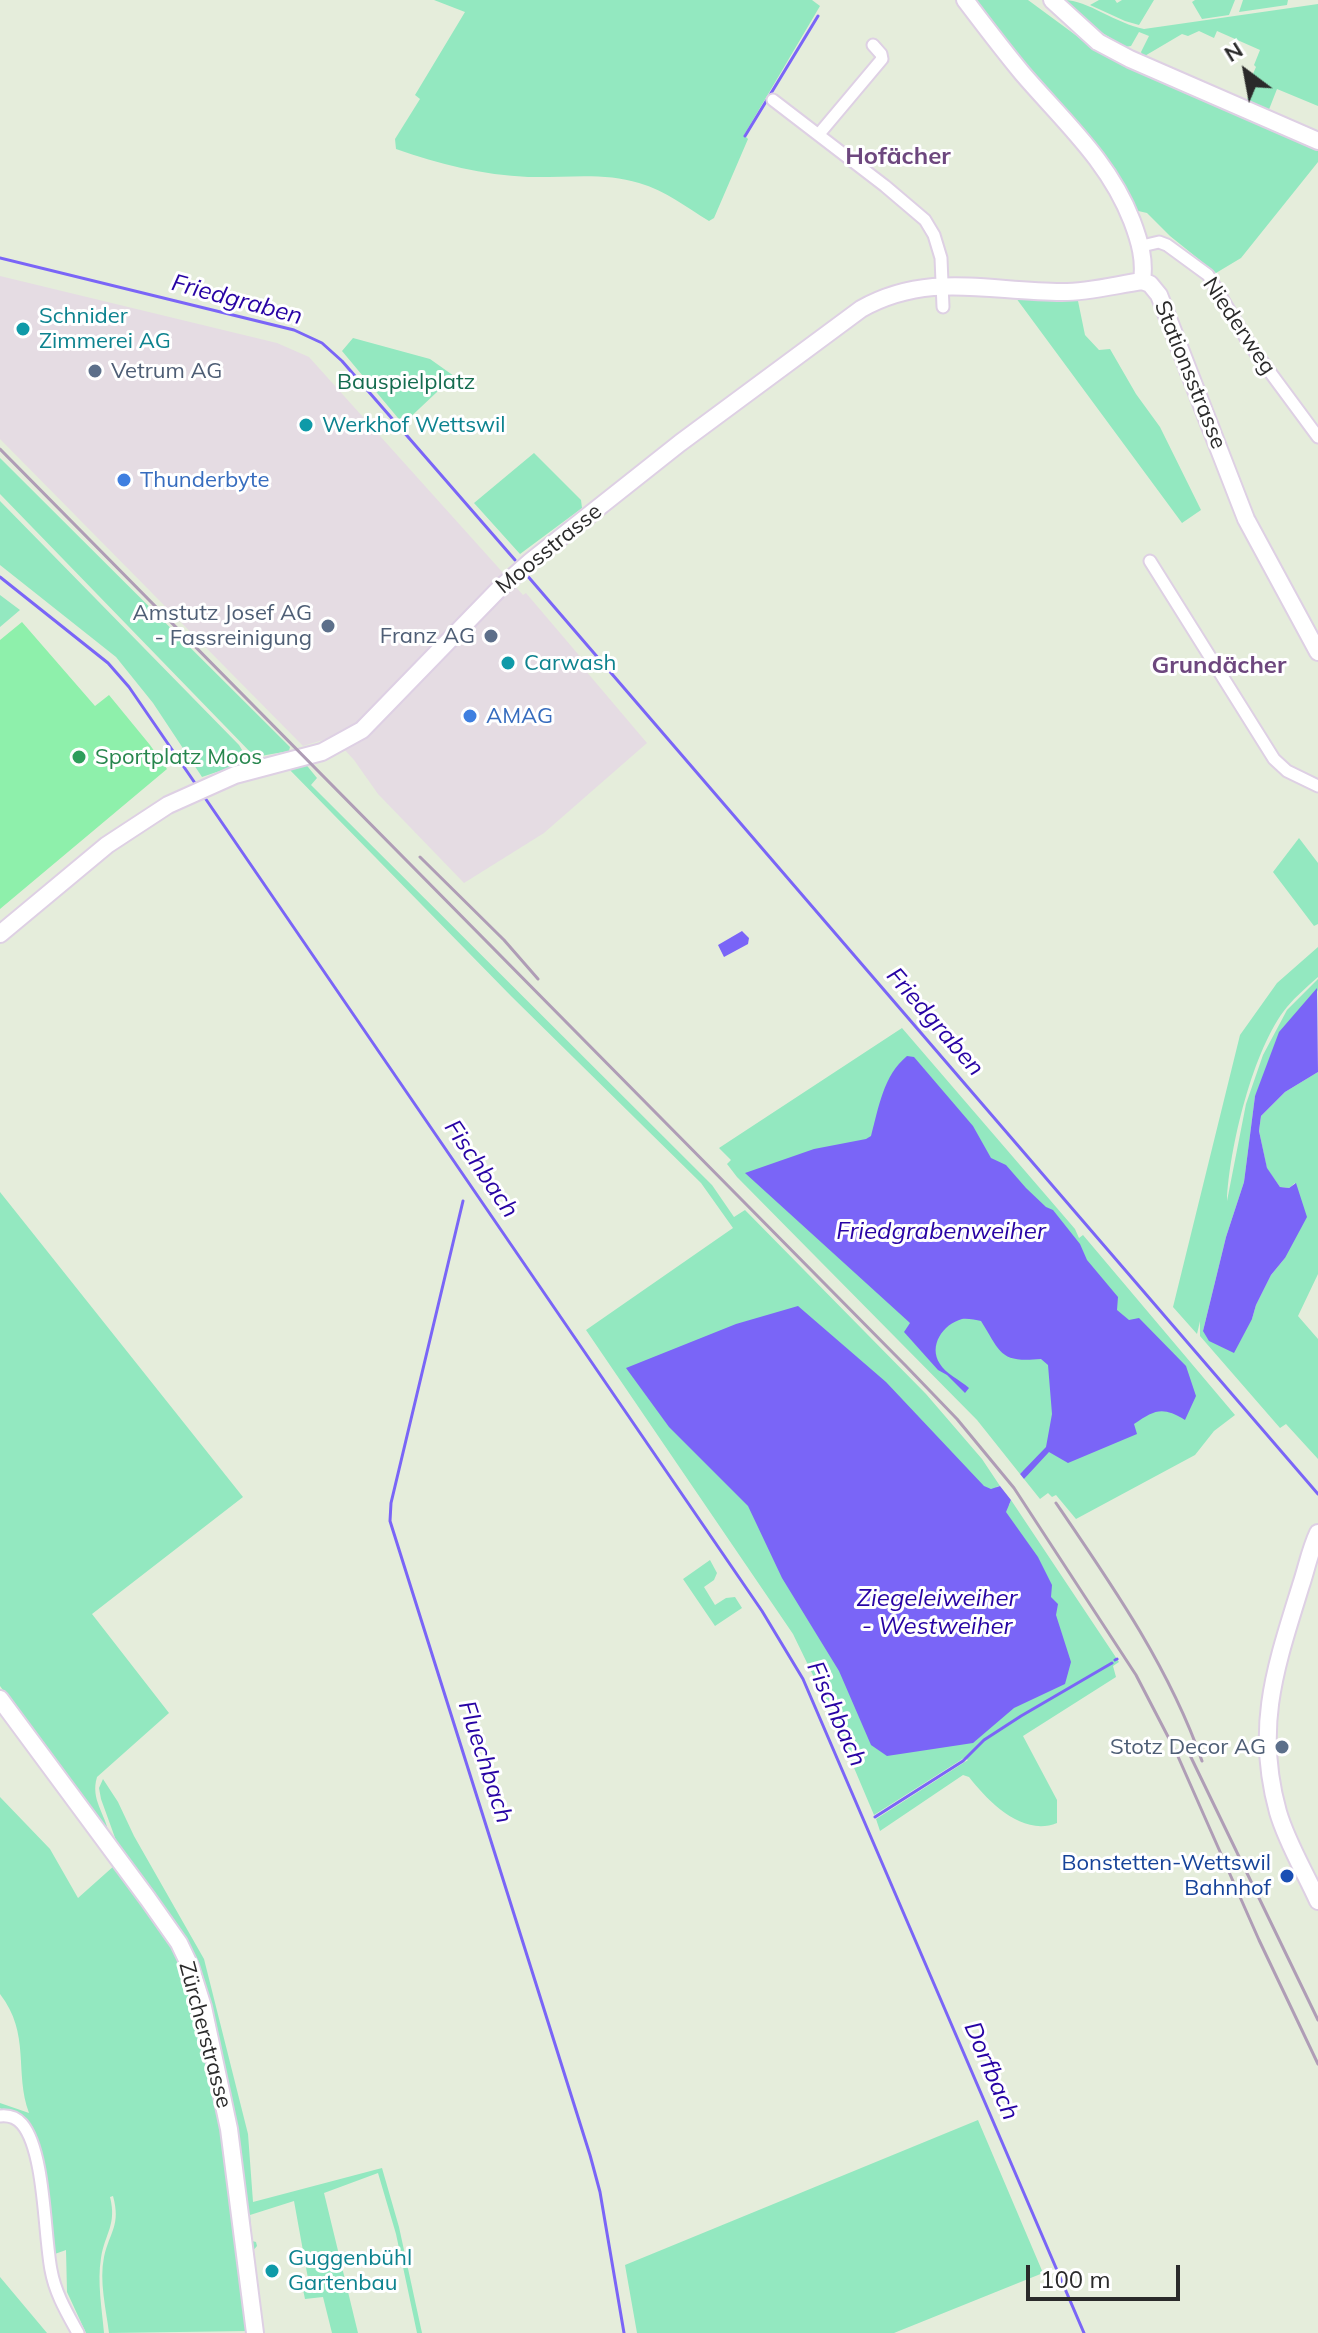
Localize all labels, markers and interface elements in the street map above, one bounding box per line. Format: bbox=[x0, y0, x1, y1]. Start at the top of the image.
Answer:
north arrow bbox=[1206, 32, 1286, 112]
text: N bbox=[1219, 35, 1248, 68]
district label: Hofächer bbox=[845, 143, 951, 171]
water label: Friedgraben bbox=[169, 269, 305, 331]
street label: Niederweg bbox=[1197, 272, 1281, 380]
street label: Stationsstrasse bbox=[1148, 297, 1232, 453]
place label: Schnider Zimmerei AG bbox=[39, 303, 171, 354]
marker: Schnider Zimmerei AG bbox=[14, 320, 32, 338]
place label: Vetrum AG bbox=[111, 358, 222, 384]
marker: Vetrum AG bbox=[86, 362, 104, 380]
park label: Bauspielplatz bbox=[337, 369, 475, 395]
place label: Werkhof Wettswil bbox=[322, 412, 505, 438]
marker: Werkhof Wettswil bbox=[297, 416, 315, 434]
place label: Thunderbyte bbox=[140, 467, 269, 493]
marker: Thunderbyte bbox=[115, 471, 133, 489]
street label: Moosstrasse bbox=[491, 498, 607, 600]
place label: Amstutz Josef AG - Fassreinigung bbox=[133, 600, 312, 652]
marker: Amstutz Josef AG - Fassreinigung bbox=[319, 617, 337, 635]
place label: Franz AG bbox=[380, 623, 475, 649]
marker: Franz AG bbox=[482, 627, 500, 645]
place label: Carwash bbox=[524, 650, 616, 676]
district label: Grundächer bbox=[1152, 652, 1286, 680]
marker: Carwash bbox=[499, 654, 517, 672]
place label: AMAG bbox=[486, 703, 553, 729]
marker: AMAG bbox=[461, 707, 479, 725]
place label: Sportplatz Moos bbox=[95, 744, 262, 770]
marker: Sportplatz Moos bbox=[70, 748, 88, 766]
water label: Friedgraben bbox=[880, 962, 990, 1082]
water label: Fischbach bbox=[438, 1115, 524, 1223]
water label: Friedgrabenweiher bbox=[836, 1218, 1046, 1246]
water label: Ziegeleiweiher - Westweiher bbox=[857, 1585, 1017, 1641]
water label: Fischbach bbox=[800, 1657, 872, 1771]
water label: Fluechbach bbox=[452, 1697, 518, 1827]
place label: Stotz Decor AG bbox=[1110, 1734, 1266, 1760]
marker: Stotz Decor AG bbox=[1273, 1738, 1291, 1756]
place label: Bonstetten-Wettswil Bahnhof bbox=[1061, 1850, 1271, 1902]
marker: Bonstetten-Wettswil Bahnhof bbox=[1278, 1867, 1296, 1885]
street label: Zürcherstrasse bbox=[173, 1959, 237, 2111]
water label: Dorfbach bbox=[957, 2018, 1025, 2124]
place label: Guggenbühl Gartenbau bbox=[288, 2245, 412, 2296]
scale bar bbox=[1030, 2249, 1184, 2299]
marker: Guggenbühl Gartenbau bbox=[263, 2262, 281, 2280]
text: 100 m bbox=[1040, 2264, 1111, 2294]

